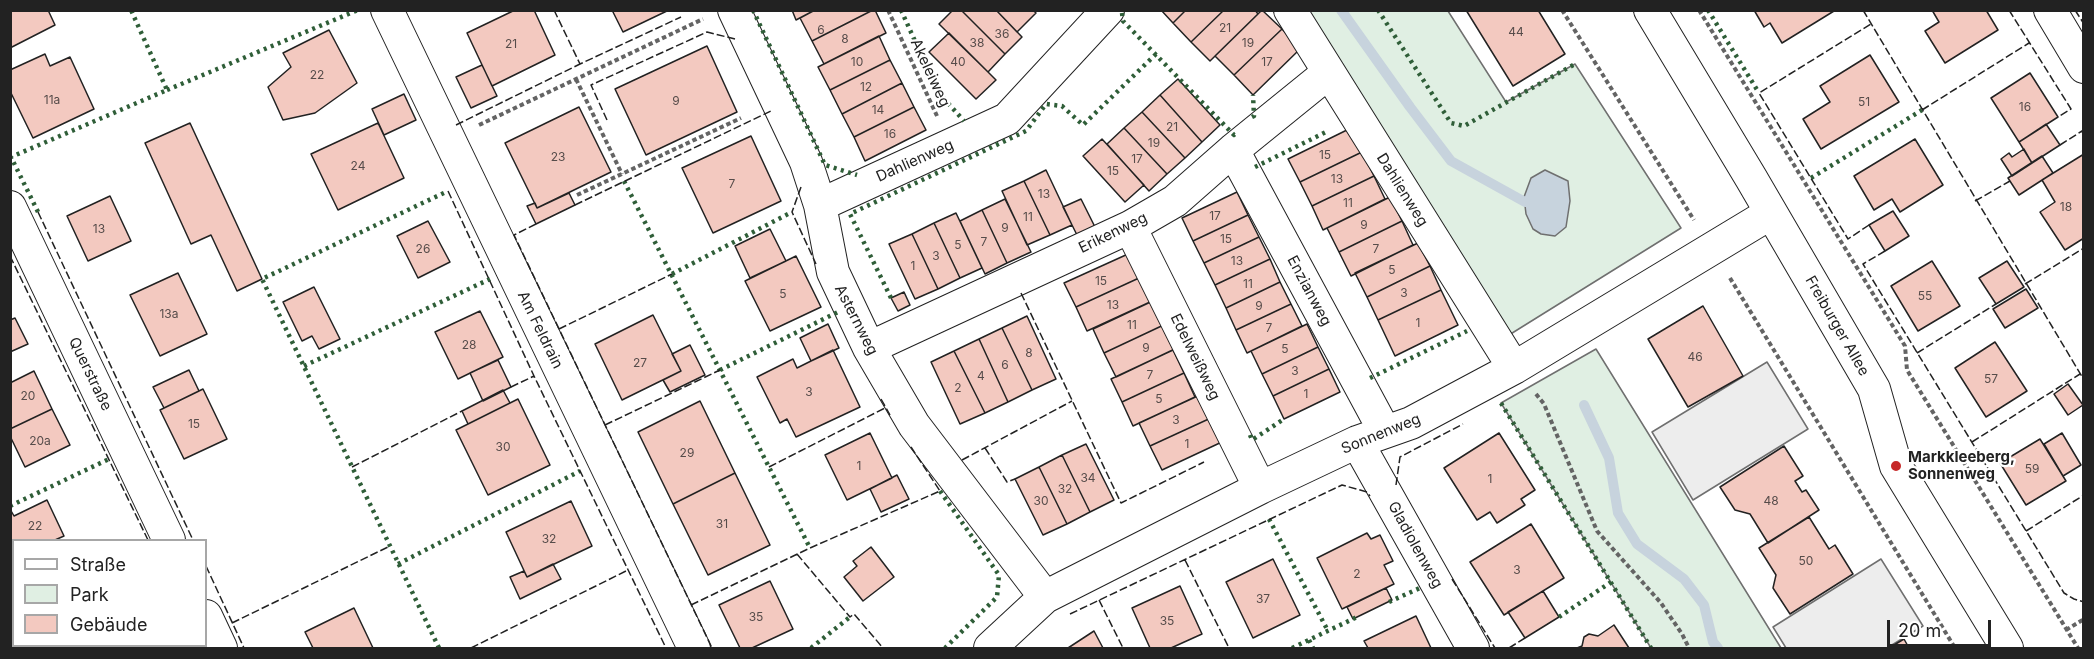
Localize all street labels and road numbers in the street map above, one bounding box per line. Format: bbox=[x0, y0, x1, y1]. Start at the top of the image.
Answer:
street label: Akeleiweg bbox=[906, 36, 954, 110]
street label: Dahlienweg bbox=[873, 136, 957, 186]
street label: Dahlienweg bbox=[1372, 150, 1432, 230]
street label: Erikenweg bbox=[1076, 209, 1150, 257]
street label: Enzianweg bbox=[1283, 253, 1335, 329]
street label: Freiburger Allee bbox=[1801, 273, 1873, 379]
street label: Asternweg bbox=[831, 282, 881, 358]
street label: Am Feldrain bbox=[513, 288, 567, 372]
street label: Edelweißweg bbox=[1166, 311, 1224, 403]
street label: Querstraße bbox=[64, 334, 116, 414]
street label: Sonnenweg bbox=[1339, 410, 1423, 458]
street label: Gladiolenweg bbox=[1384, 499, 1446, 591]

